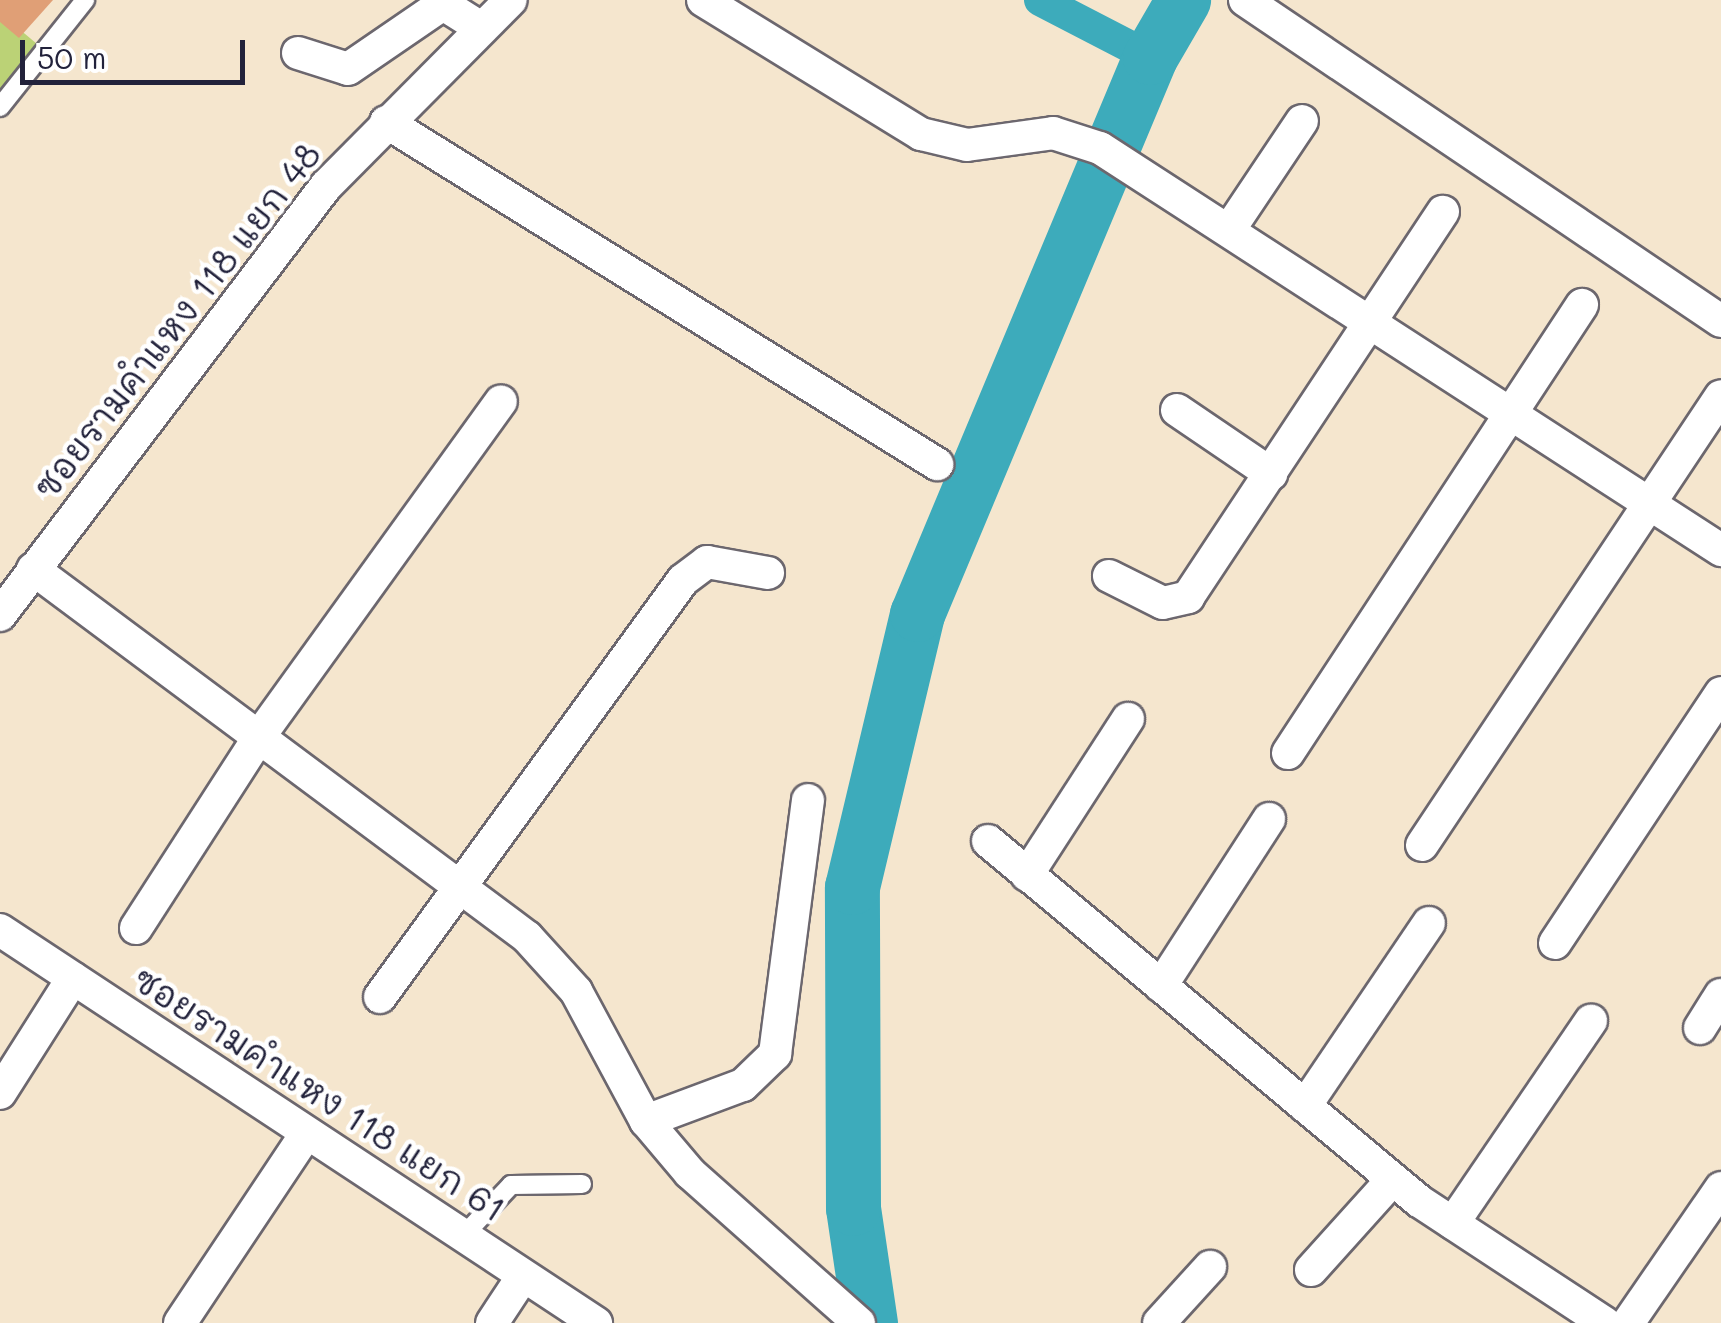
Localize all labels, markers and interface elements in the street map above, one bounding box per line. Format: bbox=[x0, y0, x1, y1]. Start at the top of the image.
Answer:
scale bar bbox=[25, 20, 250, 82]
text: 50 m bbox=[37, 37, 107, 77]
street label: ซอยรามคำแหง 118 แยก 48 bbox=[24, 133, 328, 507]
street label: ซอยรามคำแหง 118 แยก 61 bbox=[126, 957, 514, 1229]

